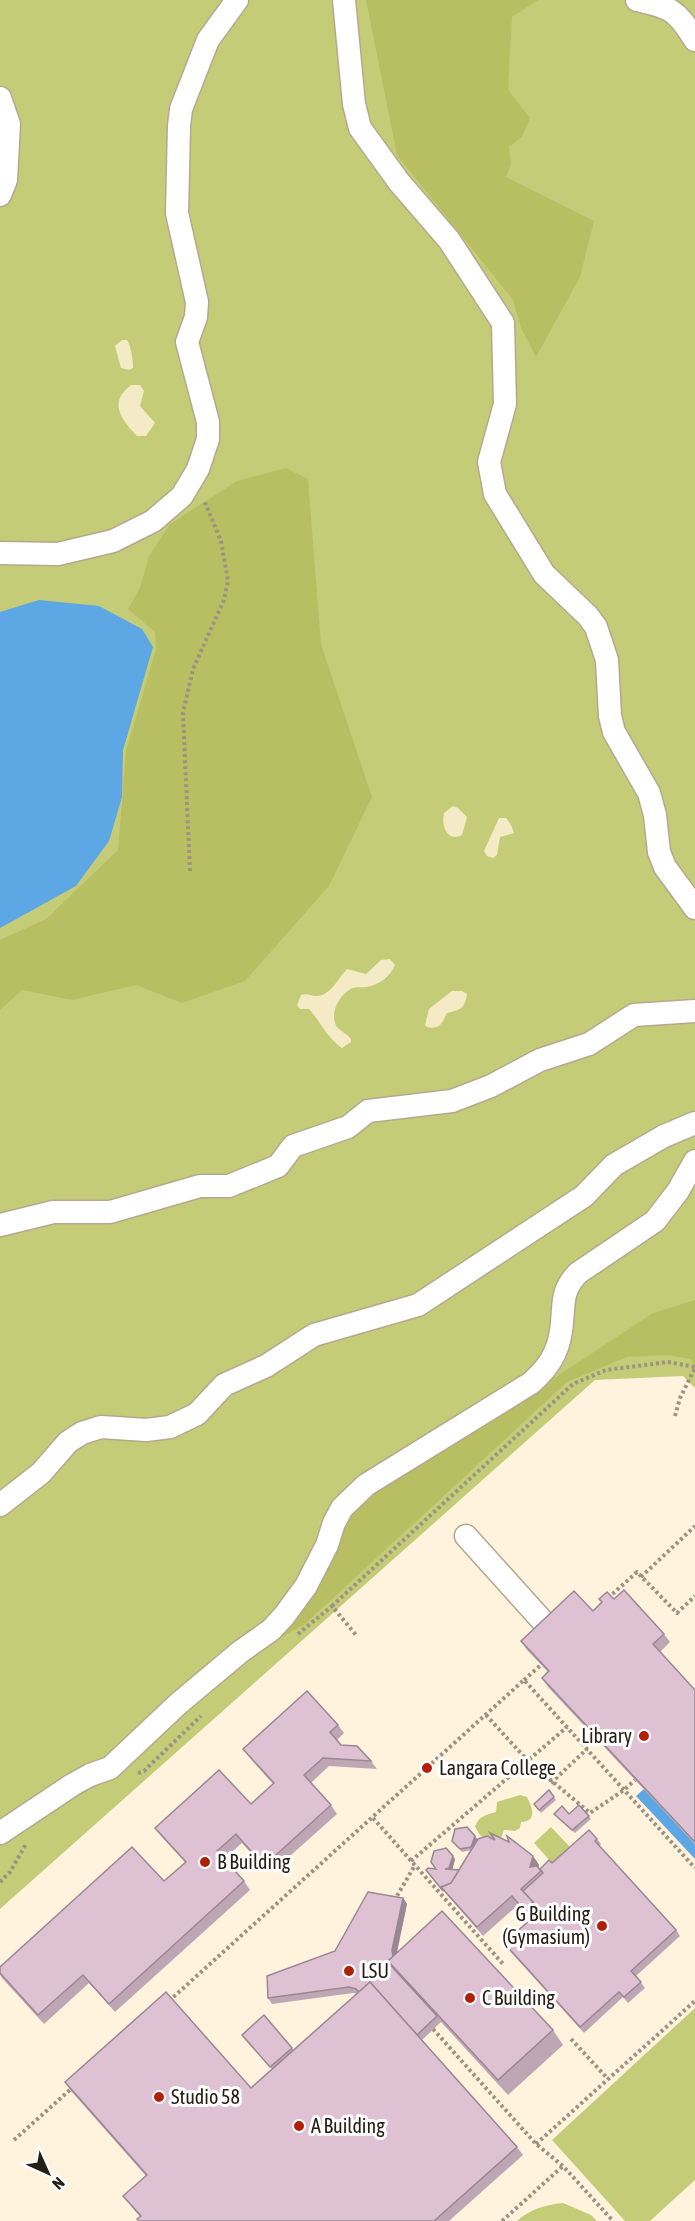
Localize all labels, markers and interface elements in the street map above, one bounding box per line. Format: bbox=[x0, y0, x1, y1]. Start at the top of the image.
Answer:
place label: Library bbox=[581, 1724, 632, 1747]
marker: Library bbox=[637, 1729, 651, 1743]
place label: Langara College bbox=[439, 1756, 556, 1779]
marker: Langara College bbox=[420, 1761, 434, 1775]
place label: B Building bbox=[217, 1850, 291, 1873]
marker: B Building bbox=[198, 1855, 212, 1869]
place label: G Building (Gymasium) bbox=[502, 1902, 590, 1948]
marker: G Building (Gymasium) bbox=[595, 1919, 609, 1933]
place label: LSU bbox=[361, 1959, 389, 1982]
marker: LSU bbox=[342, 1964, 356, 1978]
place label: C Building bbox=[482, 1986, 555, 2009]
marker: C Building bbox=[463, 1991, 477, 2005]
place label: Studio 58 bbox=[171, 2085, 240, 2108]
marker: Studio 58 bbox=[152, 2090, 166, 2104]
place label: A Building bbox=[311, 2114, 385, 2137]
marker: A Building bbox=[292, 2119, 306, 2133]
north arrow bbox=[18, 2143, 78, 2203]
text: N bbox=[49, 2174, 68, 2193]

